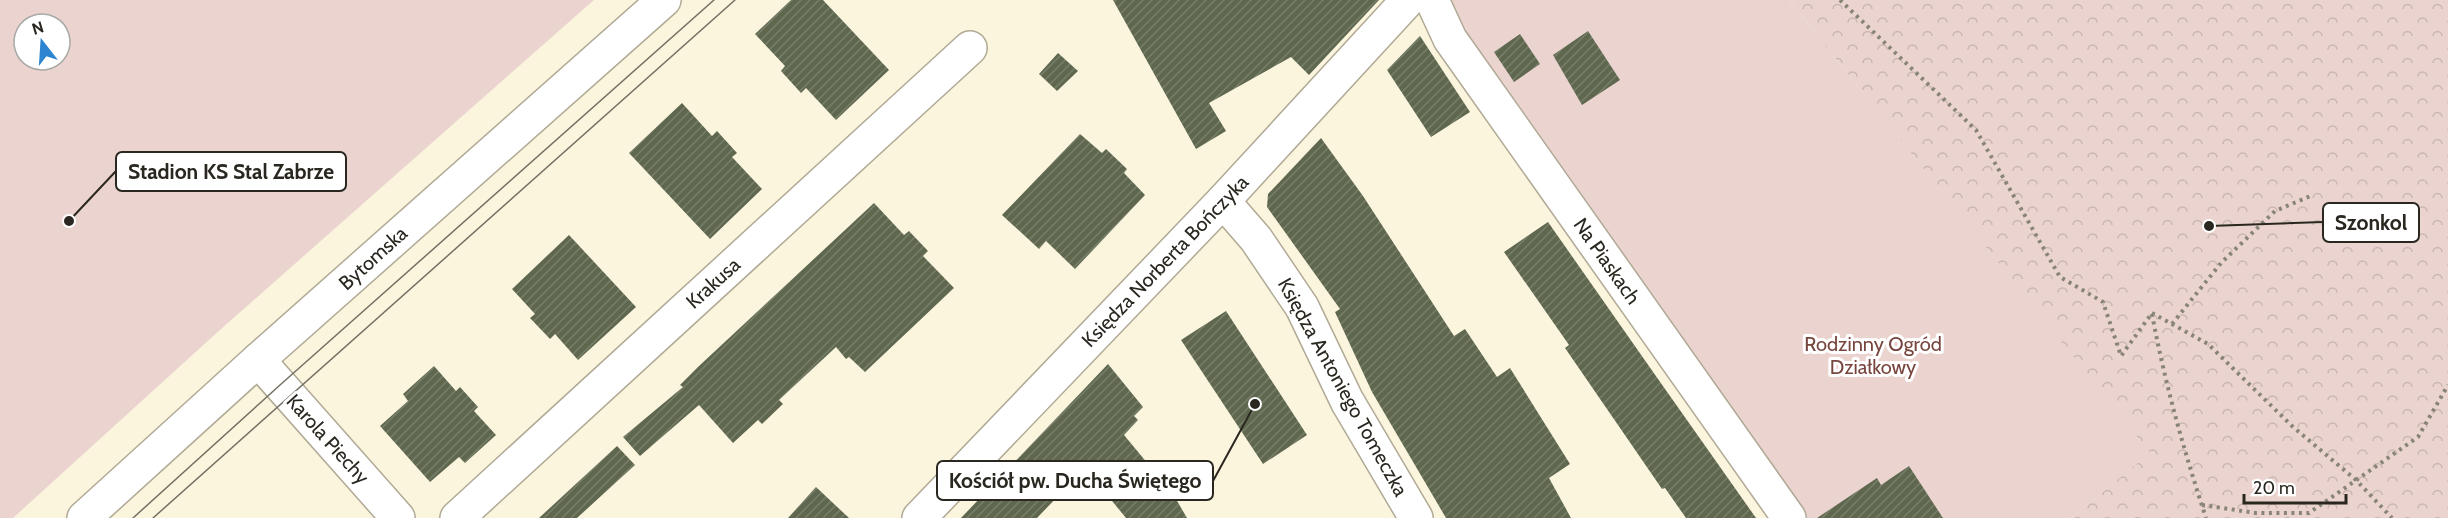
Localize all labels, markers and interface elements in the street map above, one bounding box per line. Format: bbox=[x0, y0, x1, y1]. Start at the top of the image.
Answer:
north arrow bbox=[12, 12, 72, 72]
text: N bbox=[30, 17, 46, 39]
callout: Stadion KS Stal Zabrze bbox=[116, 152, 346, 191]
text: Stadion KS Stal Zabrze bbox=[128, 159, 334, 184]
street label: Księdza Norberta Bończyka bbox=[1077, 170, 1254, 352]
callout: Szonkol bbox=[2323, 203, 2419, 242]
text: Szonkol bbox=[2335, 210, 2408, 235]
street label: Na Piaskach bbox=[1569, 213, 1645, 309]
street label: Bytomska bbox=[334, 221, 412, 295]
street label: Krakusa bbox=[681, 252, 745, 313]
street label: Księdza Antoniego Tomeczka bbox=[1273, 274, 1413, 501]
park label: Rodzinny Ogród Działkowy bbox=[1804, 332, 1942, 379]
street label: Karola Piechy bbox=[281, 389, 375, 489]
callout: Kościół pw. Ducha Świętego bbox=[937, 461, 1213, 500]
scale bar bbox=[2244, 467, 2346, 505]
text: Kościół pw. Ducha Świętego bbox=[949, 468, 1201, 493]
text: 20 m bbox=[2253, 477, 2295, 499]

